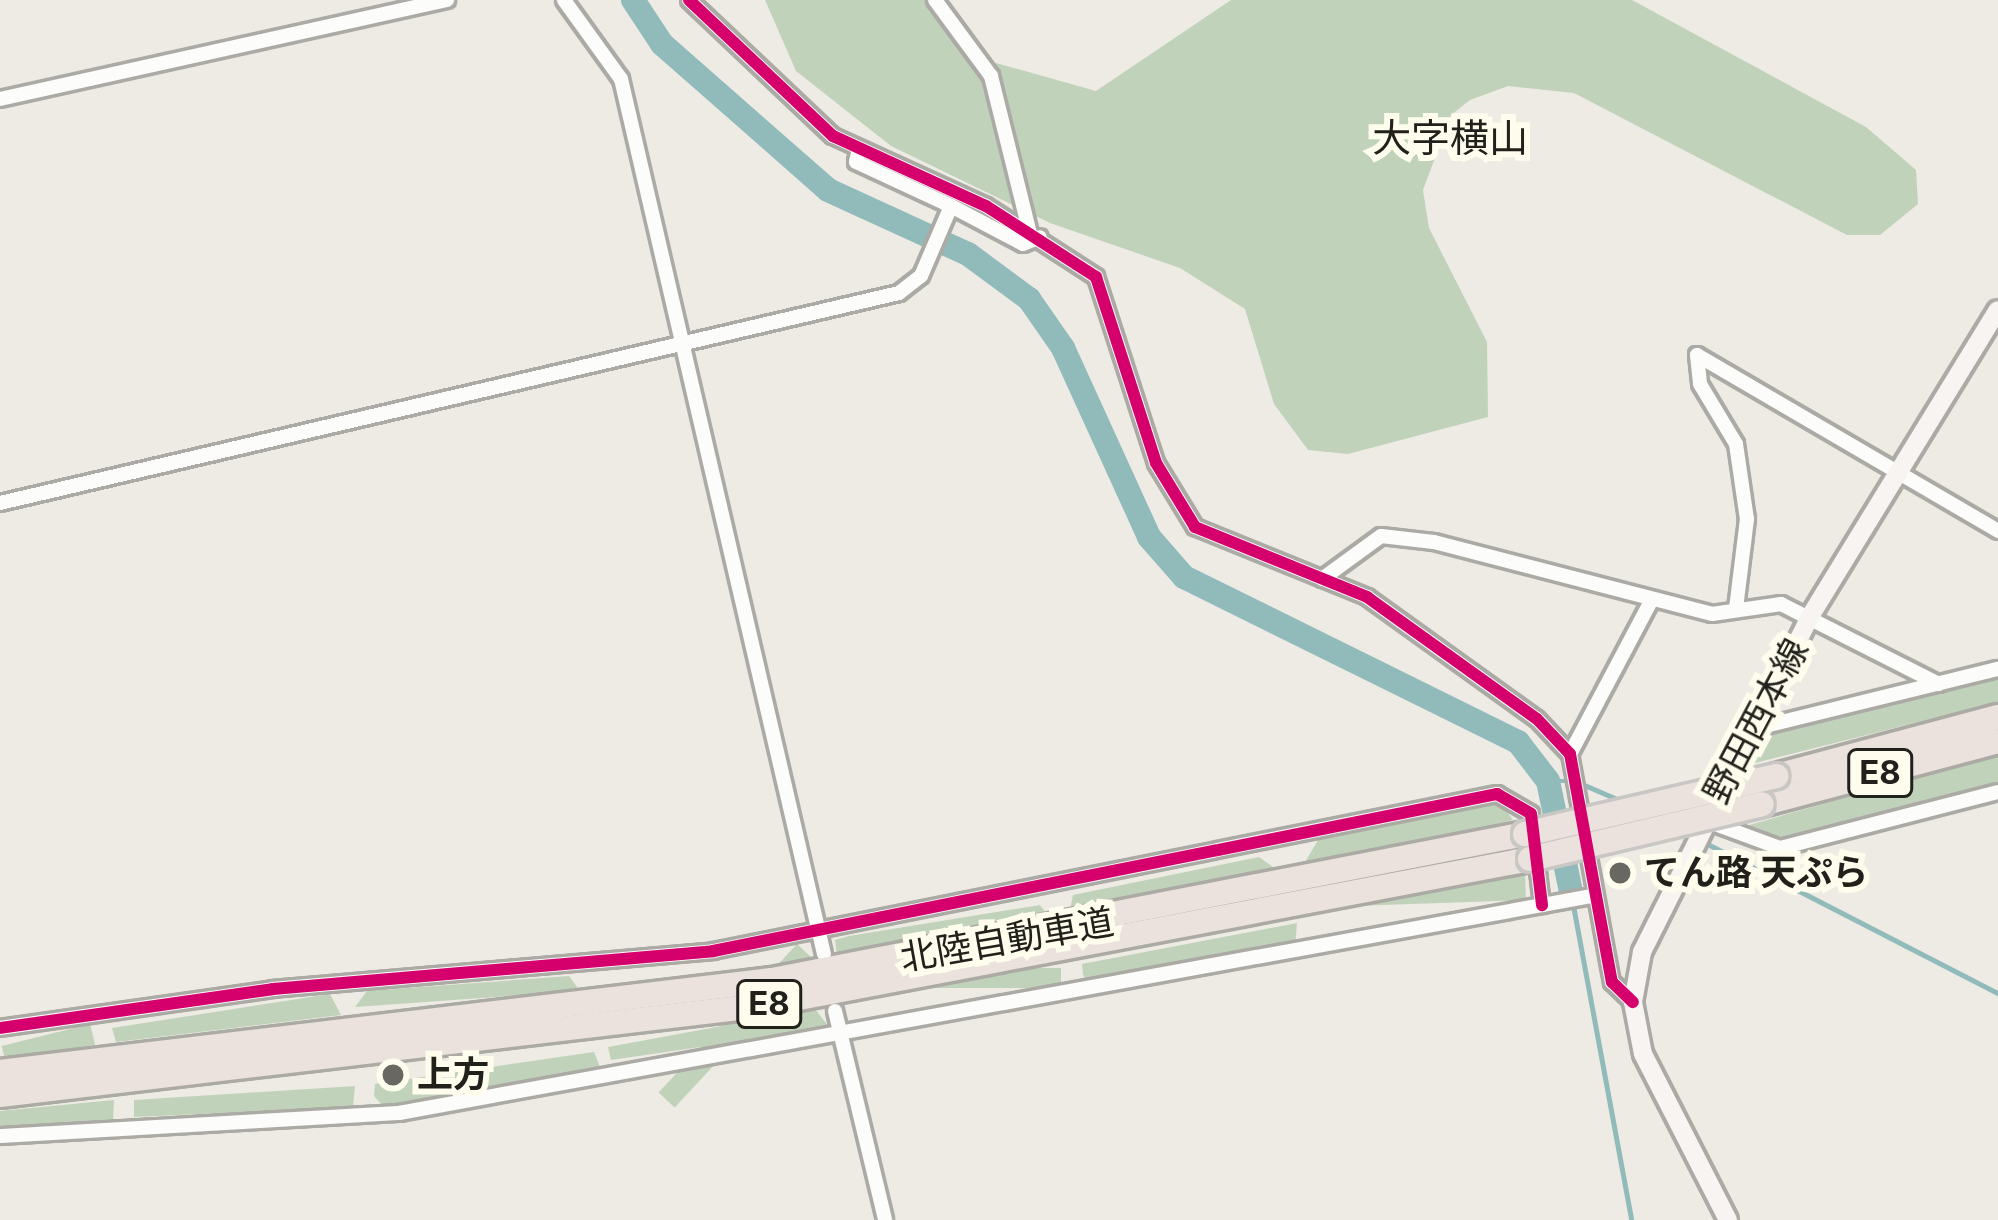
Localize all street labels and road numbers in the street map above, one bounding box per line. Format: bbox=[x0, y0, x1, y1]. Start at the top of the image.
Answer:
street label: 野田西本線 bbox=[1695, 631, 1817, 811]
road number: E8 bbox=[1847, 746, 1913, 800]
street label: 北陸自動車道 bbox=[897, 900, 1117, 980]
road number: E8 bbox=[736, 977, 802, 1031]

